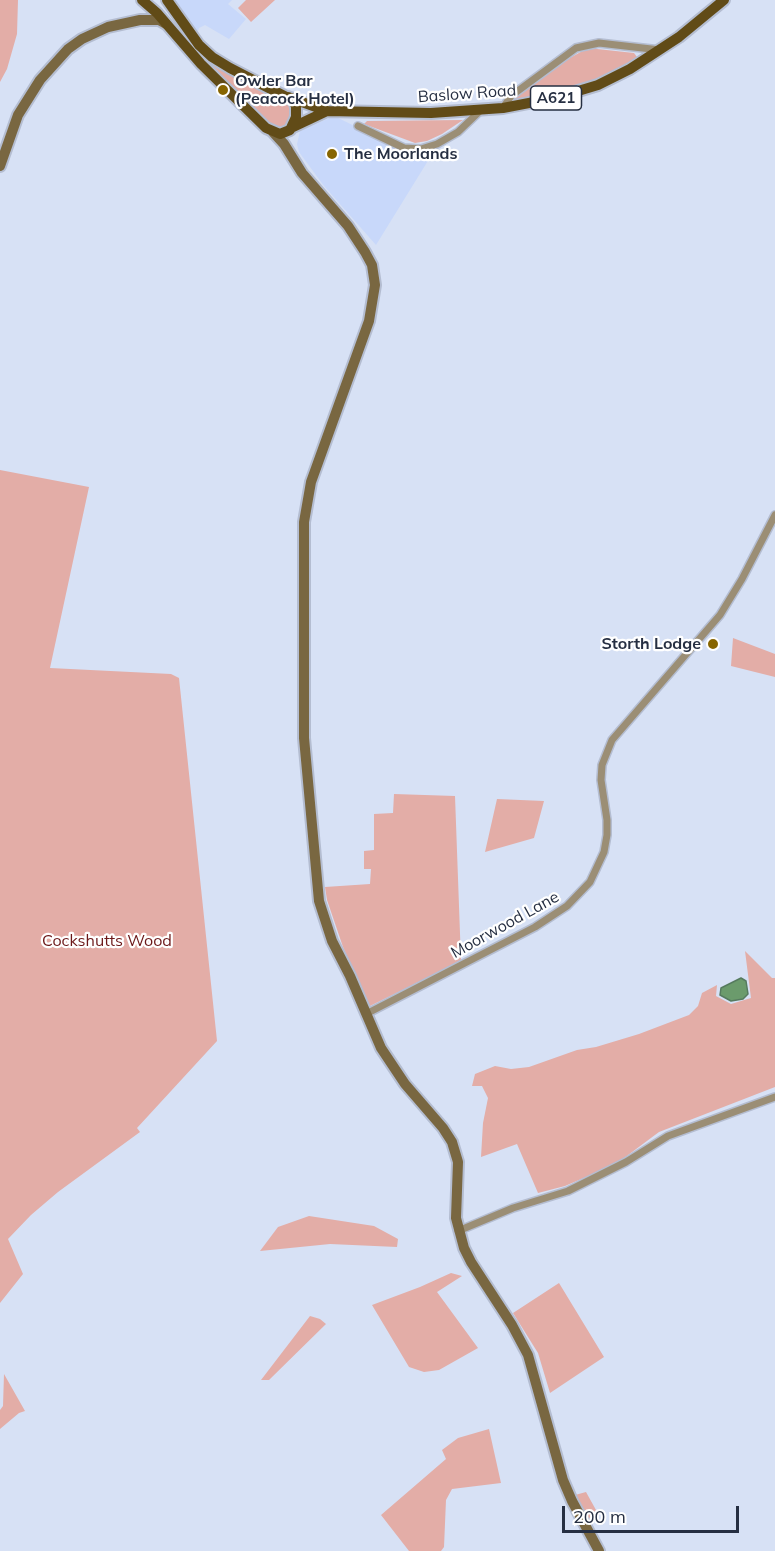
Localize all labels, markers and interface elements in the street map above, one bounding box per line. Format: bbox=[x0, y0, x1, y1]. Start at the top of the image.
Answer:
place label: Owler Bar (Peacock Hotel) bbox=[235, 71, 355, 109]
street label: Baslow Road bbox=[417, 81, 517, 107]
marker: Owler Bar (Peacock Hotel) bbox=[216, 83, 230, 97]
road number: A621 bbox=[530, 86, 582, 110]
place label: The Moorlands bbox=[344, 144, 458, 164]
marker: The Moorlands bbox=[325, 147, 339, 161]
place label: Storth Lodge bbox=[601, 634, 701, 654]
marker: Storth Lodge bbox=[706, 637, 720, 651]
street label: Moorwood Lane bbox=[448, 887, 562, 963]
park label: Cockshutts Wood bbox=[42, 931, 172, 951]
scale bar bbox=[565, 1494, 742, 1532]
text: 200 m bbox=[573, 1505, 626, 1528]

